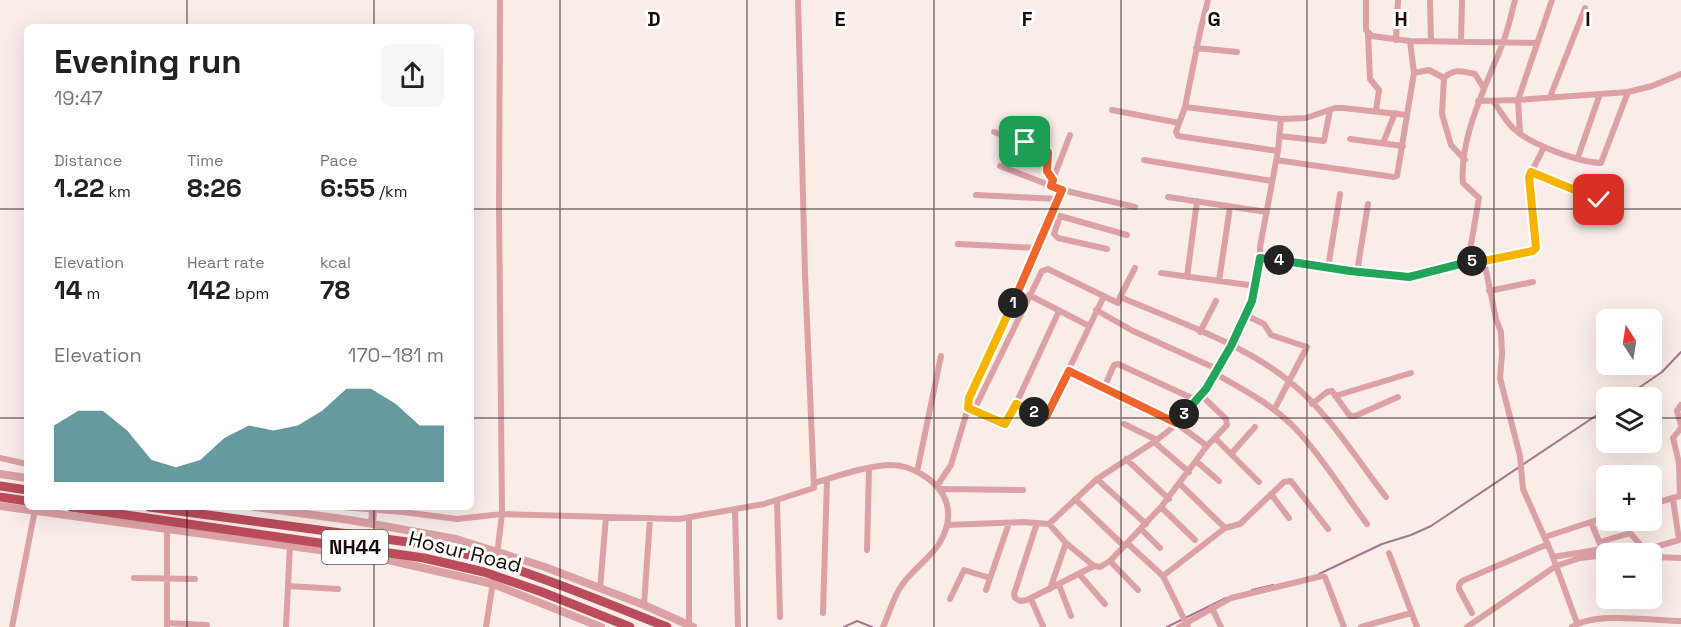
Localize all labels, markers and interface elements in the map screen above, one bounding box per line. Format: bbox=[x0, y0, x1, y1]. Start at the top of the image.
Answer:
text: D bbox=[647, 6, 661, 32]
text: E bbox=[834, 6, 846, 32]
text: F bbox=[1022, 6, 1033, 32]
text: G bbox=[1207, 6, 1221, 32]
text: H bbox=[1394, 6, 1408, 32]
text: I bbox=[1585, 6, 1591, 32]
text: Evening run bbox=[54, 41, 242, 83]
button: share bbox=[381, 44, 444, 107]
text: 19:47 bbox=[54, 85, 103, 111]
pin bbox=[999, 116, 1050, 167]
icon: arrive bbox=[1008, 125, 1041, 158]
text: Distance bbox=[54, 150, 122, 171]
text: Time bbox=[187, 150, 223, 171]
text: Pace bbox=[320, 150, 357, 171]
text: 1.22 bbox=[54, 171, 104, 205]
text: 8:26 bbox=[187, 171, 242, 205]
text: 6:55 bbox=[320, 171, 375, 205]
pin bbox=[1573, 174, 1624, 225]
text: km bbox=[104, 181, 131, 202]
text: /km bbox=[375, 181, 407, 202]
icon: check bbox=[1582, 183, 1615, 216]
pin: 4 bbox=[1264, 245, 1294, 275]
pin: 5 bbox=[1457, 246, 1487, 276]
text: 4 bbox=[1274, 249, 1284, 270]
text: 5 bbox=[1467, 250, 1477, 271]
text: Elevation bbox=[54, 252, 124, 273]
text: Heart rate bbox=[187, 252, 265, 273]
text: kcal bbox=[320, 252, 351, 273]
text: 14 bbox=[54, 273, 82, 307]
text: 142 bbox=[187, 273, 231, 307]
text: 78 bbox=[320, 273, 350, 307]
text: m bbox=[82, 283, 100, 304]
text: bpm bbox=[231, 283, 269, 304]
pin: 1 bbox=[998, 288, 1028, 318]
text: 1 bbox=[1009, 292, 1017, 313]
north arrow bbox=[1596, 309, 1662, 375]
map controls bbox=[1596, 309, 1662, 609]
text: Elevation bbox=[54, 342, 142, 368]
text: 170–181 m bbox=[348, 342, 444, 368]
button: layers bbox=[1596, 387, 1662, 453]
pin: 2 bbox=[1019, 397, 1049, 427]
pin: 3 bbox=[1169, 399, 1199, 429]
text: 2 bbox=[1029, 401, 1039, 422]
text: 3 bbox=[1179, 403, 1189, 424]
button: + bbox=[1596, 465, 1662, 531]
street label: Hosur Road bbox=[406, 524, 524, 579]
road number: NH44 bbox=[322, 530, 388, 564]
button: − bbox=[1596, 543, 1662, 609]

